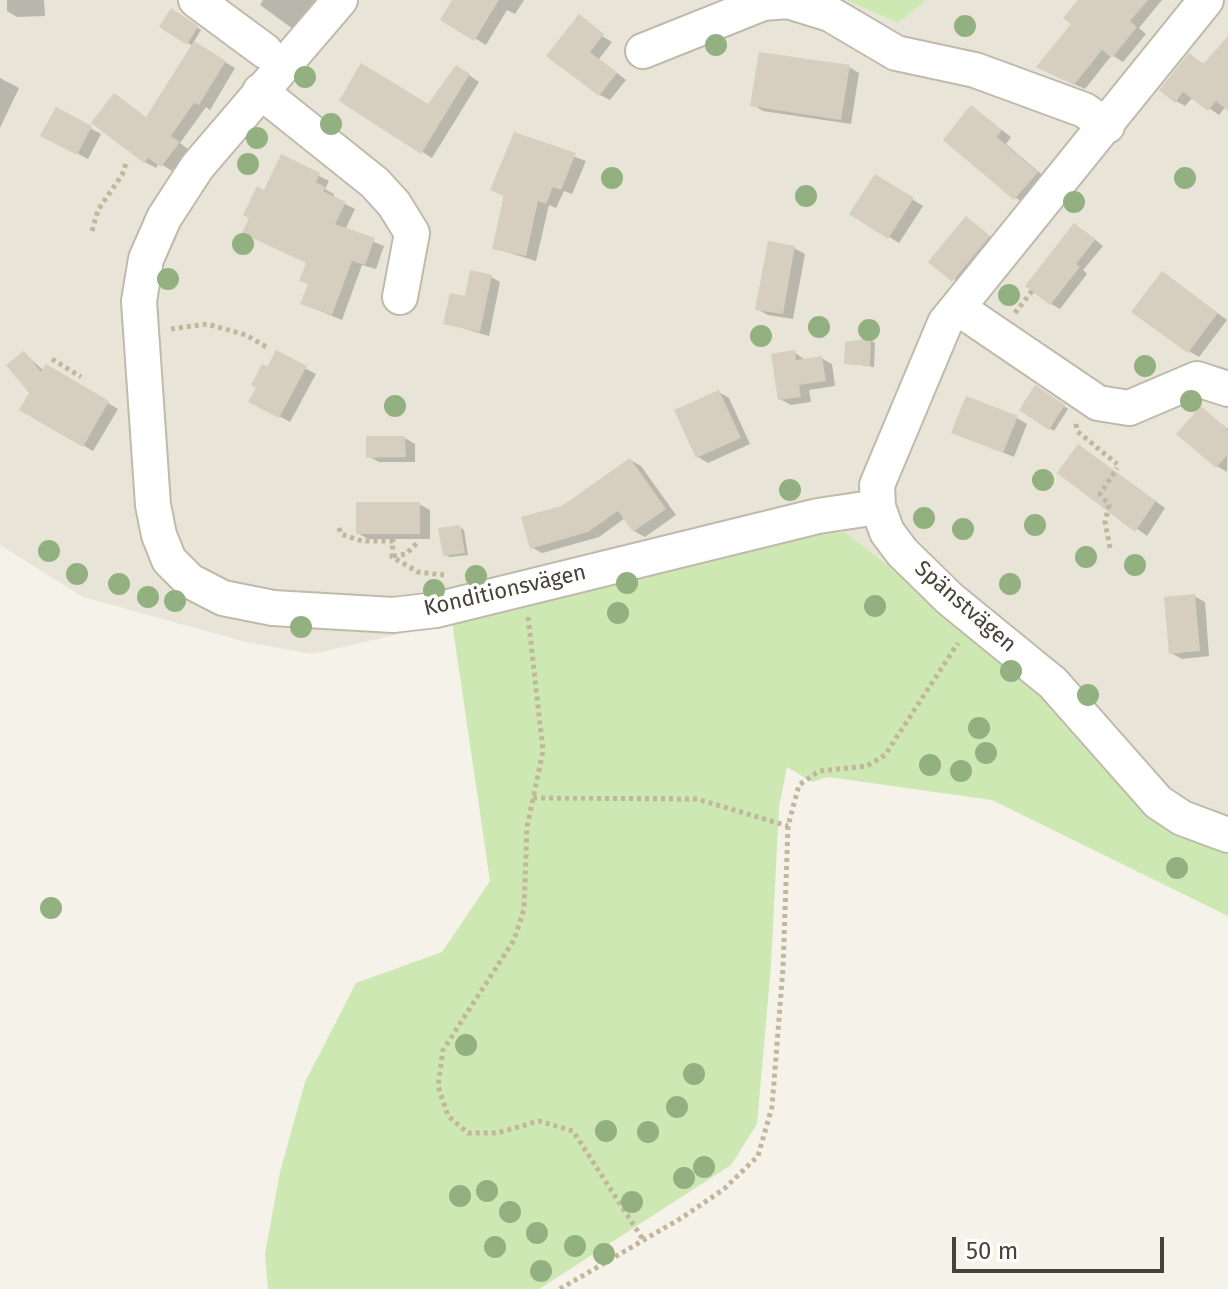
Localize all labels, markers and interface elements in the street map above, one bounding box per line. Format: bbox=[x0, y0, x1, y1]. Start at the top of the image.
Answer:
street label: Spänstvägen bbox=[909, 556, 1021, 658]
street label: Konditionsvägen bbox=[421, 559, 589, 623]
scale bar bbox=[956, 1221, 1168, 1271]
text: 50 m bbox=[966, 1237, 1018, 1265]

